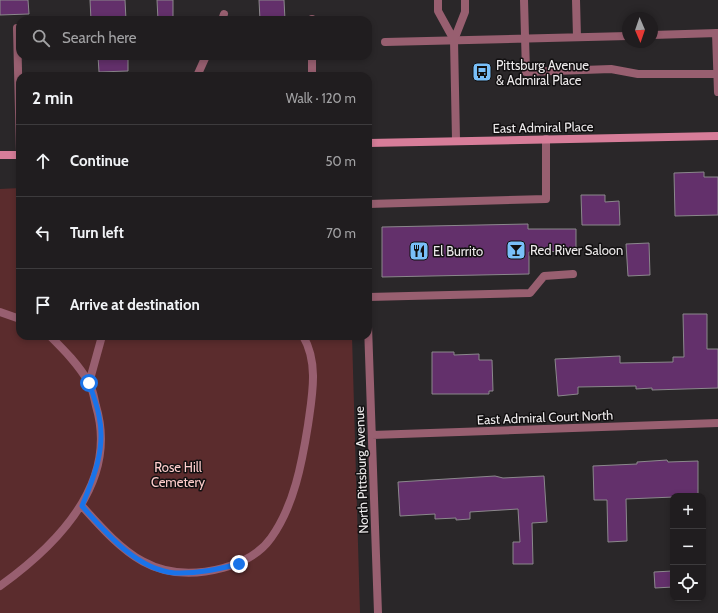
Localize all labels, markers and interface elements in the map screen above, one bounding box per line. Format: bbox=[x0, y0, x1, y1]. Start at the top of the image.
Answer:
north arrow bbox=[622, 12, 658, 48]
search box bbox=[16, 16, 372, 60]
icon: search bbox=[30, 27, 52, 49]
text: Search here bbox=[62, 29, 137, 47]
place label: Pittsburg Avenue & Admiral Place bbox=[496, 57, 589, 88]
bus stop icon: Pittsburg Avenue & Admiral Place bbox=[471, 61, 493, 83]
text: 2 min bbox=[32, 88, 73, 108]
text: Walk · 120 m bbox=[286, 90, 356, 106]
street label: East Admiral Place bbox=[492, 118, 594, 136]
icon: ahead bbox=[32, 150, 54, 172]
text: Continue bbox=[70, 152, 129, 170]
text: 50 m bbox=[326, 153, 356, 169]
icon: left bbox=[32, 222, 54, 244]
text: Turn left bbox=[70, 224, 124, 242]
text: 70 m bbox=[326, 225, 356, 241]
bar icon: Red River Saloon bbox=[505, 239, 527, 261]
restaurant icon: El Burrito bbox=[408, 240, 430, 262]
place label: Red River Saloon bbox=[530, 242, 623, 258]
place label: El Burrito bbox=[433, 243, 483, 259]
icon: arrive bbox=[32, 294, 54, 316]
text: Arrive at destination bbox=[70, 296, 200, 314]
route start bbox=[80, 374, 98, 392]
street label: North Pittsburg Avenue bbox=[351, 406, 371, 534]
street label: East Admiral Court North bbox=[477, 407, 613, 427]
park label: Rose Hill Cemetery bbox=[151, 459, 206, 490]
map controls bbox=[670, 493, 706, 601]
button: + bbox=[670, 493, 706, 529]
button: − bbox=[670, 529, 706, 565]
route end bbox=[230, 555, 248, 573]
button: locate bbox=[670, 565, 706, 601]

